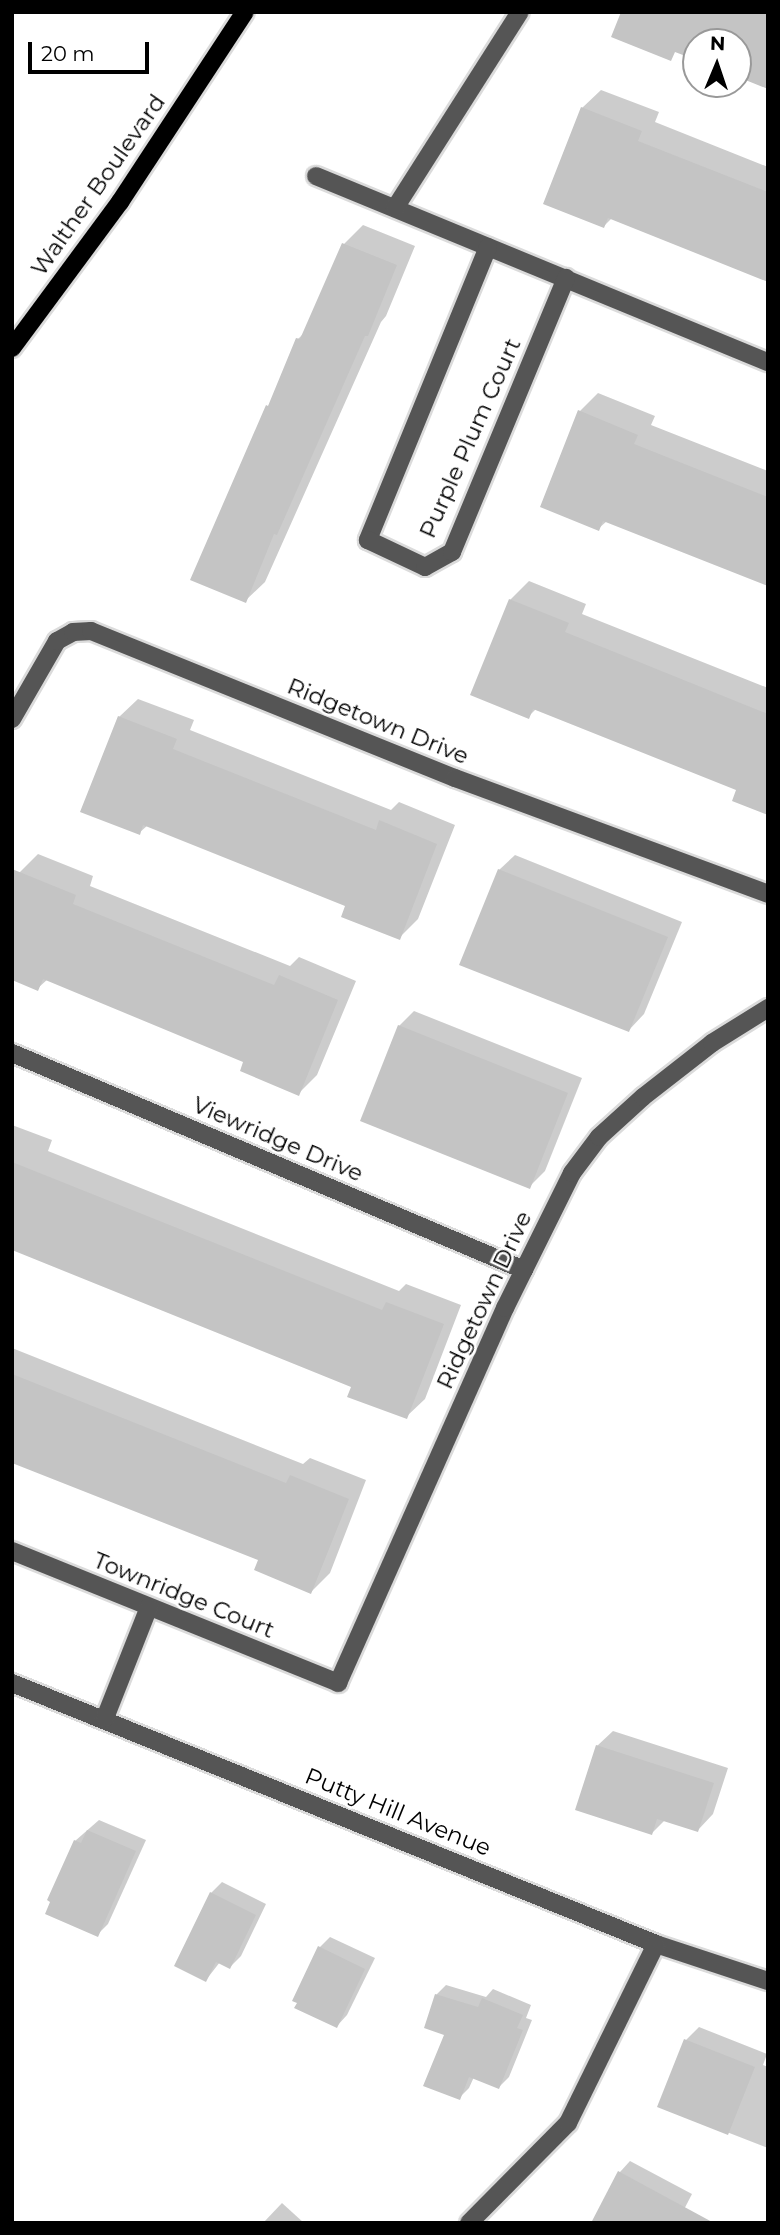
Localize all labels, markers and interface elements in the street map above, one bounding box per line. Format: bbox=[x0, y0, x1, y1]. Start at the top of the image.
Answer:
scale bar bbox=[32, 28, 152, 72]
north arrow bbox=[682, 28, 752, 98]
text: N bbox=[710, 32, 726, 55]
text: 20 m bbox=[41, 41, 95, 66]
street label: Walther Boulevard bbox=[25, 89, 171, 281]
street label: Purple Plum Court bbox=[413, 334, 527, 542]
street label: Ridgetown Drive bbox=[283, 672, 473, 770]
street label: Viewridge Drive bbox=[189, 1091, 367, 1187]
street label: Ridgetown Drive bbox=[431, 1207, 537, 1393]
street label: Townridge Court bbox=[89, 1546, 279, 1644]
street label: Putty Hill Avenue bbox=[301, 1762, 495, 1862]

